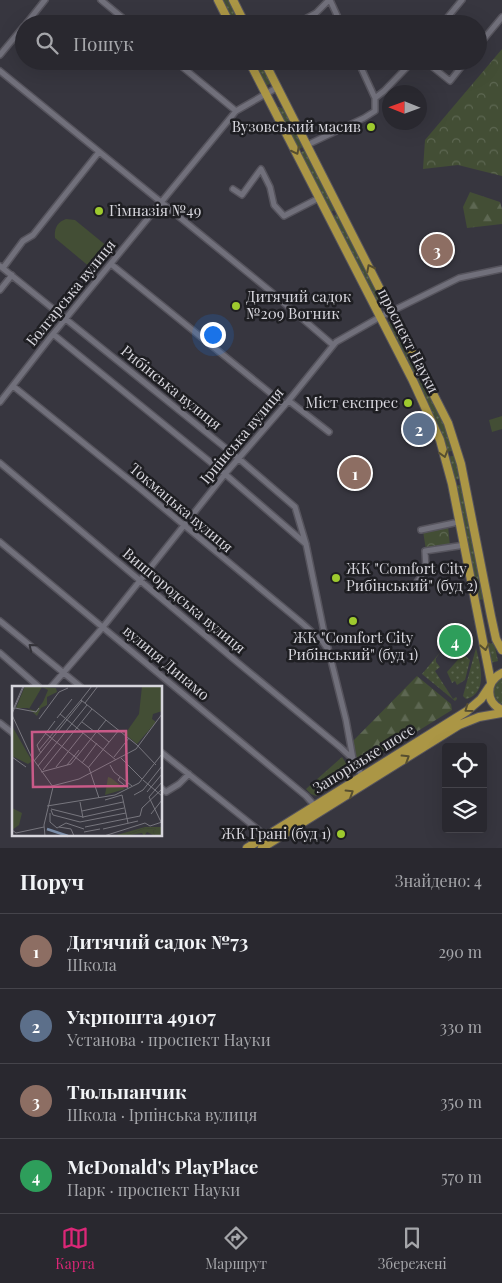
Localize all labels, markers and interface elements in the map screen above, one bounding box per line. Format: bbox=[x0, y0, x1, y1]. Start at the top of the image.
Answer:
search box bbox=[15, 15, 487, 70]
icon: search bbox=[33, 29, 61, 57]
text: Пошук bbox=[73, 30, 134, 56]
north arrow bbox=[382, 85, 427, 130]
place label: Вузовський масив bbox=[232, 116, 361, 136]
marker: Вузовський масив bbox=[365, 121, 377, 133]
one-way arrow bbox=[290, 146, 300, 155]
place label: Гімназія №49 bbox=[109, 200, 201, 220]
marker: Гімназія №49 bbox=[93, 205, 105, 217]
pin: 3 bbox=[421, 231, 453, 269]
street label: Болгарська вулиця bbox=[21, 235, 119, 350]
one-way arrow bbox=[366, 264, 376, 273]
street label: проспект Науки bbox=[374, 285, 444, 396]
place label: Дитячий садок №209 Вогник bbox=[246, 286, 352, 323]
marker: Дитячий садок №209 Вогник bbox=[230, 300, 242, 312]
your location bbox=[200, 322, 226, 348]
street label: Рибінська вулиця bbox=[117, 340, 226, 434]
street label: Ірпінська вулиця bbox=[195, 383, 288, 488]
place label: Міст експрес bbox=[305, 392, 398, 412]
marker: Міст експрес bbox=[402, 397, 414, 409]
pin: 2 bbox=[403, 410, 435, 448]
one-way arrow bbox=[439, 449, 449, 458]
pin: 1 bbox=[339, 454, 371, 492]
street label: Токмацька вулиця bbox=[126, 458, 238, 557]
street label: Вишгородська вулиця bbox=[119, 543, 250, 658]
place label: ЖК "Comfort City Рибінський" (буд 2) bbox=[346, 558, 478, 595]
marker: ЖК "Comfort City Рибінський" (буд 2) bbox=[330, 572, 342, 584]
marker: ЖК "Comfort City Рибінський" (буд 1) bbox=[347, 615, 359, 627]
street label: вулиця Динамо bbox=[119, 620, 214, 704]
pin: 4 bbox=[439, 622, 471, 660]
place label: ЖК "Comfort City Рибінський" (буд 1) bbox=[288, 627, 418, 664]
one-way arrow bbox=[28, 643, 37, 652]
one-way arrow bbox=[479, 643, 489, 652]
inset map bbox=[12, 686, 162, 836]
one-way arrow bbox=[465, 704, 474, 712]
street label: Запорізьке шосе bbox=[309, 719, 418, 797]
map controls bbox=[442, 743, 487, 833]
button: locate bbox=[442, 743, 487, 788]
one-way arrow bbox=[401, 754, 410, 764]
button: layers bbox=[442, 788, 487, 833]
one-way arrow bbox=[345, 790, 354, 799]
place label: ЖК Грані (буд 1) bbox=[221, 823, 331, 843]
marker: ЖК Грані (буд 1) bbox=[335, 828, 347, 840]
text: Поруч bbox=[20, 867, 84, 895]
text: Знайдено: 4 bbox=[395, 870, 482, 891]
text: Дитячий садок №73 bbox=[67, 928, 248, 954]
text: 1 bbox=[33, 941, 39, 962]
text: 290 m bbox=[438, 941, 482, 962]
text: Школа bbox=[67, 954, 117, 975]
text: Укрпошта 49107 bbox=[67, 1003, 216, 1029]
text: 2 bbox=[32, 1016, 40, 1037]
text: 330 m bbox=[440, 1016, 482, 1037]
text: Установа · проспект Науки bbox=[67, 1029, 271, 1050]
text: Тюльпанчик bbox=[67, 1078, 187, 1104]
text: 3 bbox=[32, 1091, 40, 1112]
text: 350 m bbox=[440, 1091, 482, 1112]
text: Школа · Ірпінська вулиця bbox=[67, 1104, 257, 1125]
text: McDonald's PlayPlace bbox=[67, 1153, 258, 1179]
text: 4 bbox=[32, 1166, 40, 1187]
text: 570 m bbox=[441, 1166, 482, 1187]
text: Парк · проспект Науки bbox=[67, 1179, 240, 1200]
tab: Карта bbox=[55, 1224, 95, 1273]
tab: Маршрут bbox=[205, 1224, 267, 1273]
tab: Збережені bbox=[378, 1224, 447, 1273]

